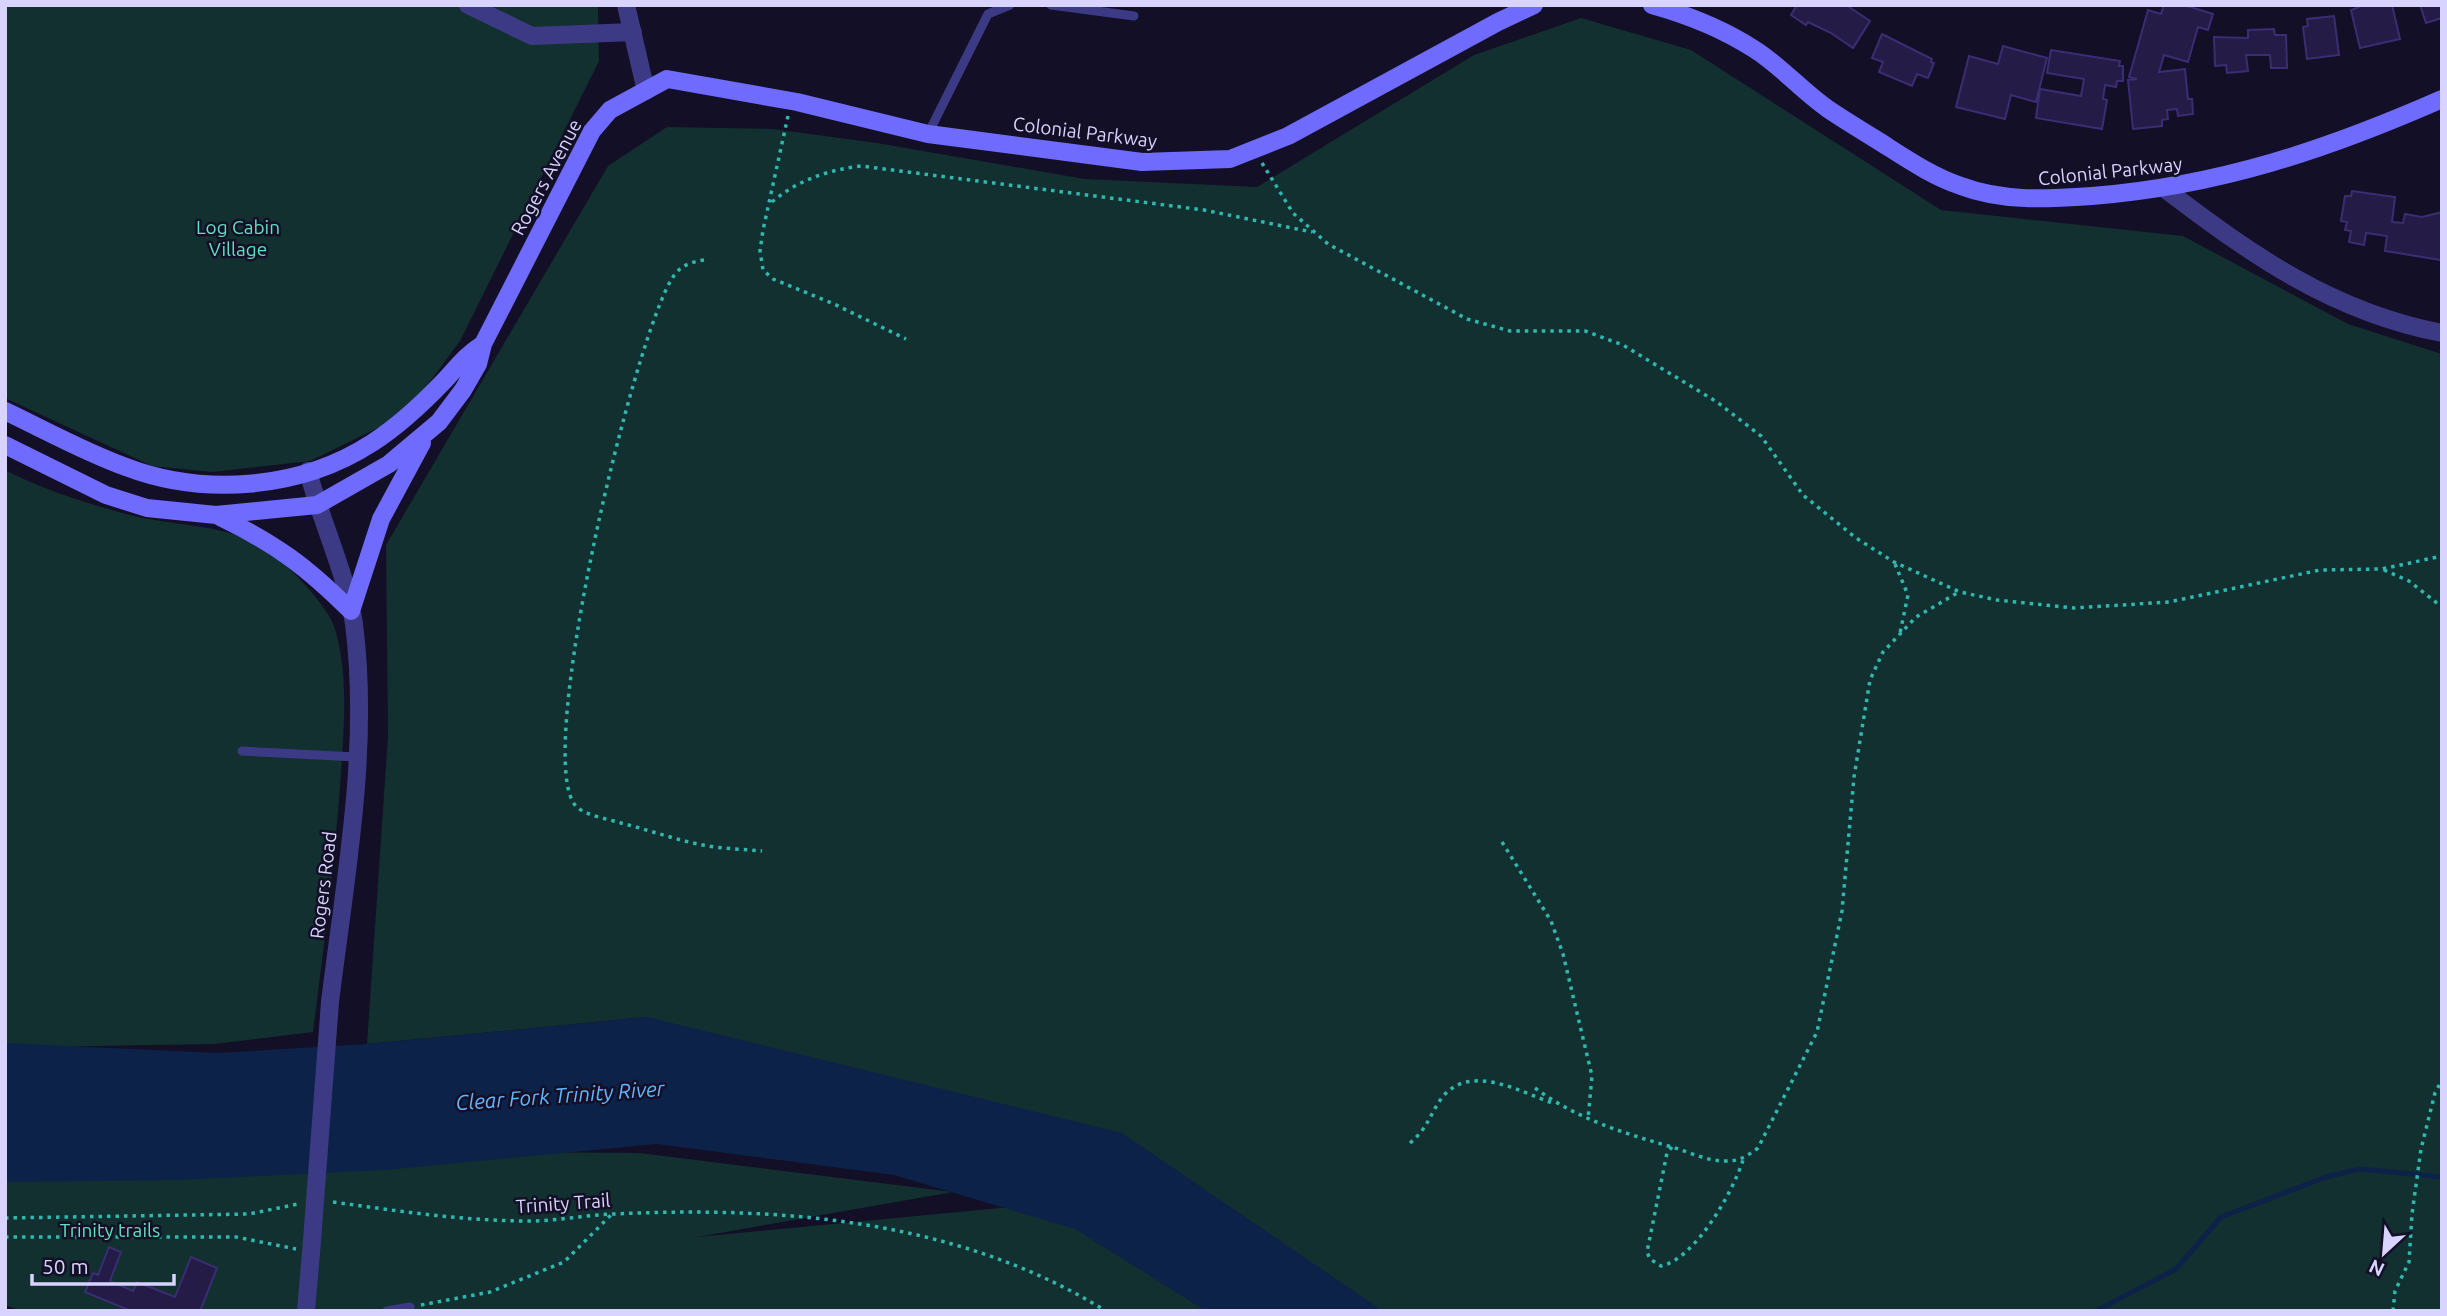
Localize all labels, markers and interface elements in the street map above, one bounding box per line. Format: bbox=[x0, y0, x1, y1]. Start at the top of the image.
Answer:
street label: Colonial Parkway bbox=[1012, 112, 1158, 152]
street label: Rogers Avenue bbox=[506, 115, 586, 239]
street label: Colonial Parkway bbox=[2037, 152, 2183, 190]
park label: Log Cabin Village bbox=[196, 216, 280, 260]
street label: Rogers Road bbox=[306, 830, 340, 940]
water label: Clear Fork Trinity River bbox=[455, 1076, 666, 1114]
street label: Trinity Trail bbox=[515, 1189, 611, 1217]
north arrow bbox=[2349, 1218, 2419, 1288]
park label: Trinity trails bbox=[60, 1219, 160, 1241]
scale bar bbox=[32, 1242, 173, 1286]
text: 50 m bbox=[42, 1254, 89, 1278]
text: N bbox=[2365, 1255, 2388, 1281]

